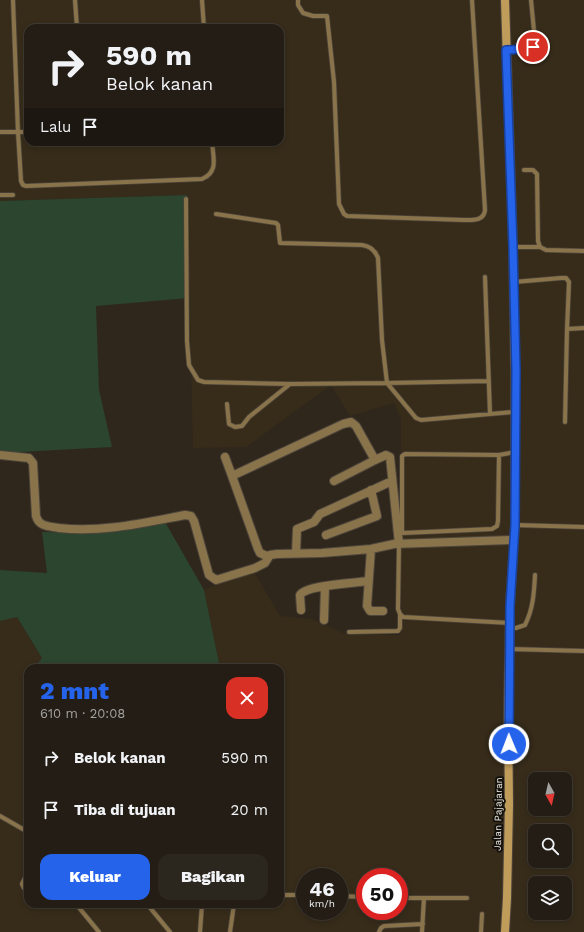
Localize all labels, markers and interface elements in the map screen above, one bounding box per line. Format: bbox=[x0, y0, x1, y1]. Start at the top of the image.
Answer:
pin bbox=[516, 30, 550, 64]
icon: arrive bbox=[522, 36, 544, 58]
text: 590 m bbox=[106, 39, 192, 72]
icon: right bbox=[40, 40, 92, 92]
text: Belok kanan bbox=[106, 73, 213, 94]
icon: arrive bbox=[79, 116, 101, 138]
text: Lalu bbox=[40, 118, 71, 136]
text: 2 mnt bbox=[40, 677, 109, 705]
button: close bbox=[226, 677, 268, 719]
text: 610 m · 20:08 bbox=[40, 706, 125, 721]
position arrow bbox=[488, 723, 530, 765]
icon: right bbox=[40, 747, 62, 769]
text: Belok kanan bbox=[74, 749, 165, 767]
text: 590 m bbox=[221, 749, 268, 767]
north arrow bbox=[528, 772, 572, 816]
map controls bbox=[528, 772, 572, 920]
street label: Jalan Pajajaran bbox=[492, 777, 504, 851]
icon: arrive bbox=[40, 799, 62, 821]
text: Tiba di tujuan bbox=[74, 801, 176, 819]
text: 20 m bbox=[231, 801, 268, 819]
button: search bbox=[528, 824, 572, 868]
button: Keluar bbox=[40, 854, 150, 900]
button: Bagikan bbox=[158, 854, 268, 900]
speed limit sign: 50 bbox=[356, 868, 408, 920]
button: layers bbox=[528, 876, 572, 920]
text: 46 bbox=[309, 877, 335, 901]
text: km/h bbox=[309, 898, 335, 909]

